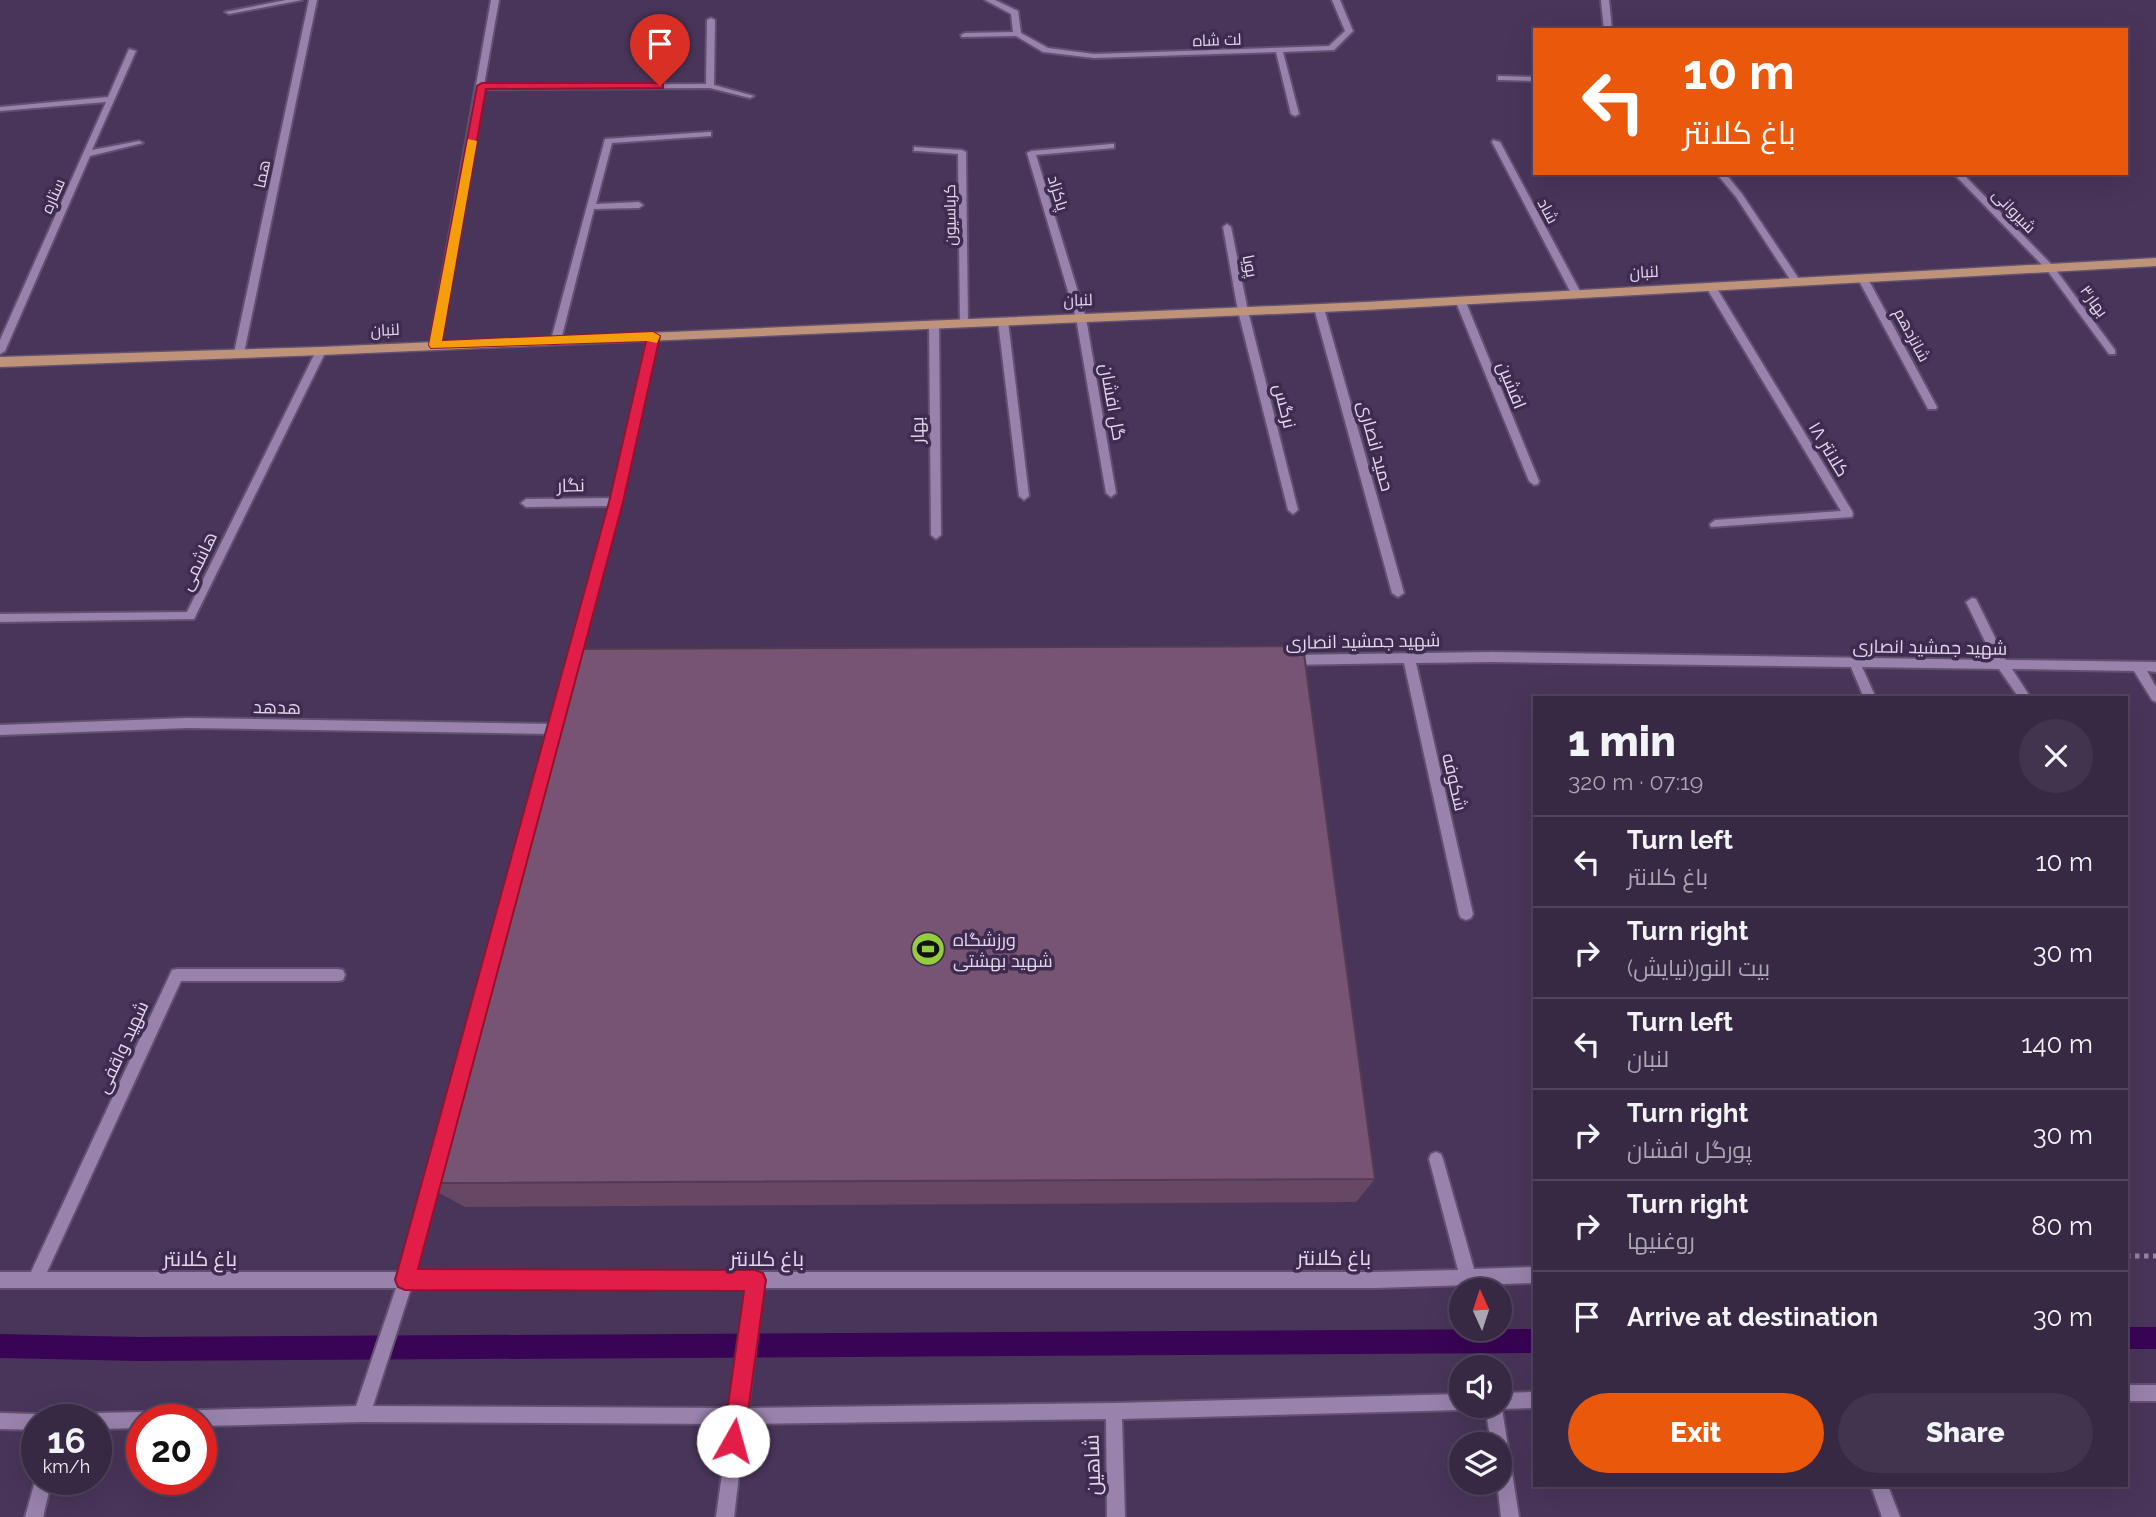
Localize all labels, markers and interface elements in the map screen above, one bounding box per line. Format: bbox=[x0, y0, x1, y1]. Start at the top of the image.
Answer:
pin bbox=[630, 14, 690, 86]
icon: arrive bbox=[641, 25, 679, 63]
street label: لت شاه bbox=[1192, 30, 1242, 50]
text: 10 m bbox=[1683, 43, 1795, 100]
icon: left bbox=[1568, 56, 1659, 147]
text: باغ کلانتر bbox=[1683, 114, 1796, 151]
street label: هما bbox=[250, 158, 274, 190]
street label: پاکزاد bbox=[1042, 173, 1073, 214]
street label: ستاره bbox=[37, 176, 69, 216]
street label: کرباسیون bbox=[940, 184, 961, 246]
street label: شیروانی bbox=[1988, 185, 2040, 238]
street label: شاد bbox=[1534, 195, 1562, 227]
street label: پویا bbox=[1237, 253, 1262, 280]
street label: لنبان bbox=[1629, 262, 1659, 283]
street label: بهار۳ bbox=[2075, 281, 2112, 321]
street label: لنبان bbox=[1063, 290, 1093, 311]
street label: شانزدهم bbox=[1888, 305, 1934, 366]
street label: لنبان bbox=[370, 320, 400, 341]
street label: افشین bbox=[1492, 358, 1531, 412]
street label: گل افشان bbox=[1095, 362, 1130, 442]
street label: نرگس bbox=[1268, 382, 1301, 431]
street label: حمید انصاری bbox=[1353, 398, 1398, 494]
street label: بهار bbox=[906, 416, 929, 445]
street label: کلانتر ۱۸ bbox=[1804, 418, 1854, 481]
street label: نگار bbox=[556, 474, 585, 497]
street label: هاشمی bbox=[175, 528, 222, 594]
street label: شهید جمشید انصاری bbox=[1286, 629, 1440, 654]
street label: شهید جمشید انصاری bbox=[1853, 635, 2007, 660]
street label: هدهد bbox=[253, 696, 301, 718]
text: 1 min bbox=[1568, 717, 1676, 766]
button: close bbox=[2019, 719, 2093, 793]
street label: شکوفه bbox=[1437, 751, 1472, 813]
text: 320 m · 07:19 bbox=[1568, 768, 1703, 795]
text: Turn left bbox=[1627, 825, 1733, 855]
icon: left bbox=[1568, 843, 1606, 881]
text: 10 m bbox=[2035, 847, 2093, 877]
text: باغ کلانتر bbox=[1627, 863, 1708, 890]
text: Turn right bbox=[1627, 916, 1748, 946]
place label: ورزشگاه شهید بهشتی bbox=[953, 929, 1053, 972]
sports icon: ورزشگاه شهید بهشتی bbox=[909, 930, 947, 968]
icon: right bbox=[1568, 934, 1606, 972]
text: 30 m bbox=[2033, 938, 2093, 968]
text: بیت النور(نیایش) bbox=[1627, 954, 1770, 981]
street label: شهید واقفی bbox=[92, 998, 153, 1097]
text: Turn left bbox=[1627, 1007, 1733, 1037]
icon: left bbox=[1568, 1025, 1606, 1063]
text: 140 m bbox=[2021, 1029, 2093, 1059]
text: لنبان bbox=[1627, 1045, 1669, 1072]
text: Turn right bbox=[1627, 1098, 1748, 1128]
icon: right bbox=[1568, 1116, 1606, 1154]
text: 30 m bbox=[2033, 1120, 2093, 1150]
text: پورگل افشان bbox=[1627, 1136, 1752, 1163]
text: Turn right bbox=[1627, 1189, 1748, 1219]
icon: right bbox=[1568, 1207, 1606, 1245]
text: 80 m bbox=[2031, 1211, 2093, 1241]
text: روغنیها bbox=[1627, 1227, 1695, 1254]
street label: باغ کلانتر bbox=[1296, 1245, 1371, 1272]
street label: باغ کلانتر bbox=[162, 1246, 237, 1273]
street label: باغ کلانتر bbox=[729, 1246, 804, 1273]
north arrow bbox=[1449, 1278, 1512, 1340]
map controls bbox=[1449, 1278, 1512, 1495]
icon: arrive bbox=[1568, 1298, 1606, 1336]
text: Arrive at destination bbox=[1627, 1302, 1878, 1332]
text: 30 m bbox=[2033, 1302, 2093, 1332]
button: sound bbox=[1449, 1355, 1512, 1418]
button: Exit bbox=[1568, 1393, 1824, 1473]
button: Share bbox=[1838, 1393, 2093, 1473]
speed limit sign: 20 bbox=[126, 1404, 217, 1495]
position arrow bbox=[696, 1404, 770, 1478]
text: 16 bbox=[47, 1420, 86, 1461]
button: layers bbox=[1449, 1432, 1512, 1495]
street label: شاهین bbox=[1078, 1434, 1107, 1496]
text: km/h bbox=[43, 1456, 90, 1477]

